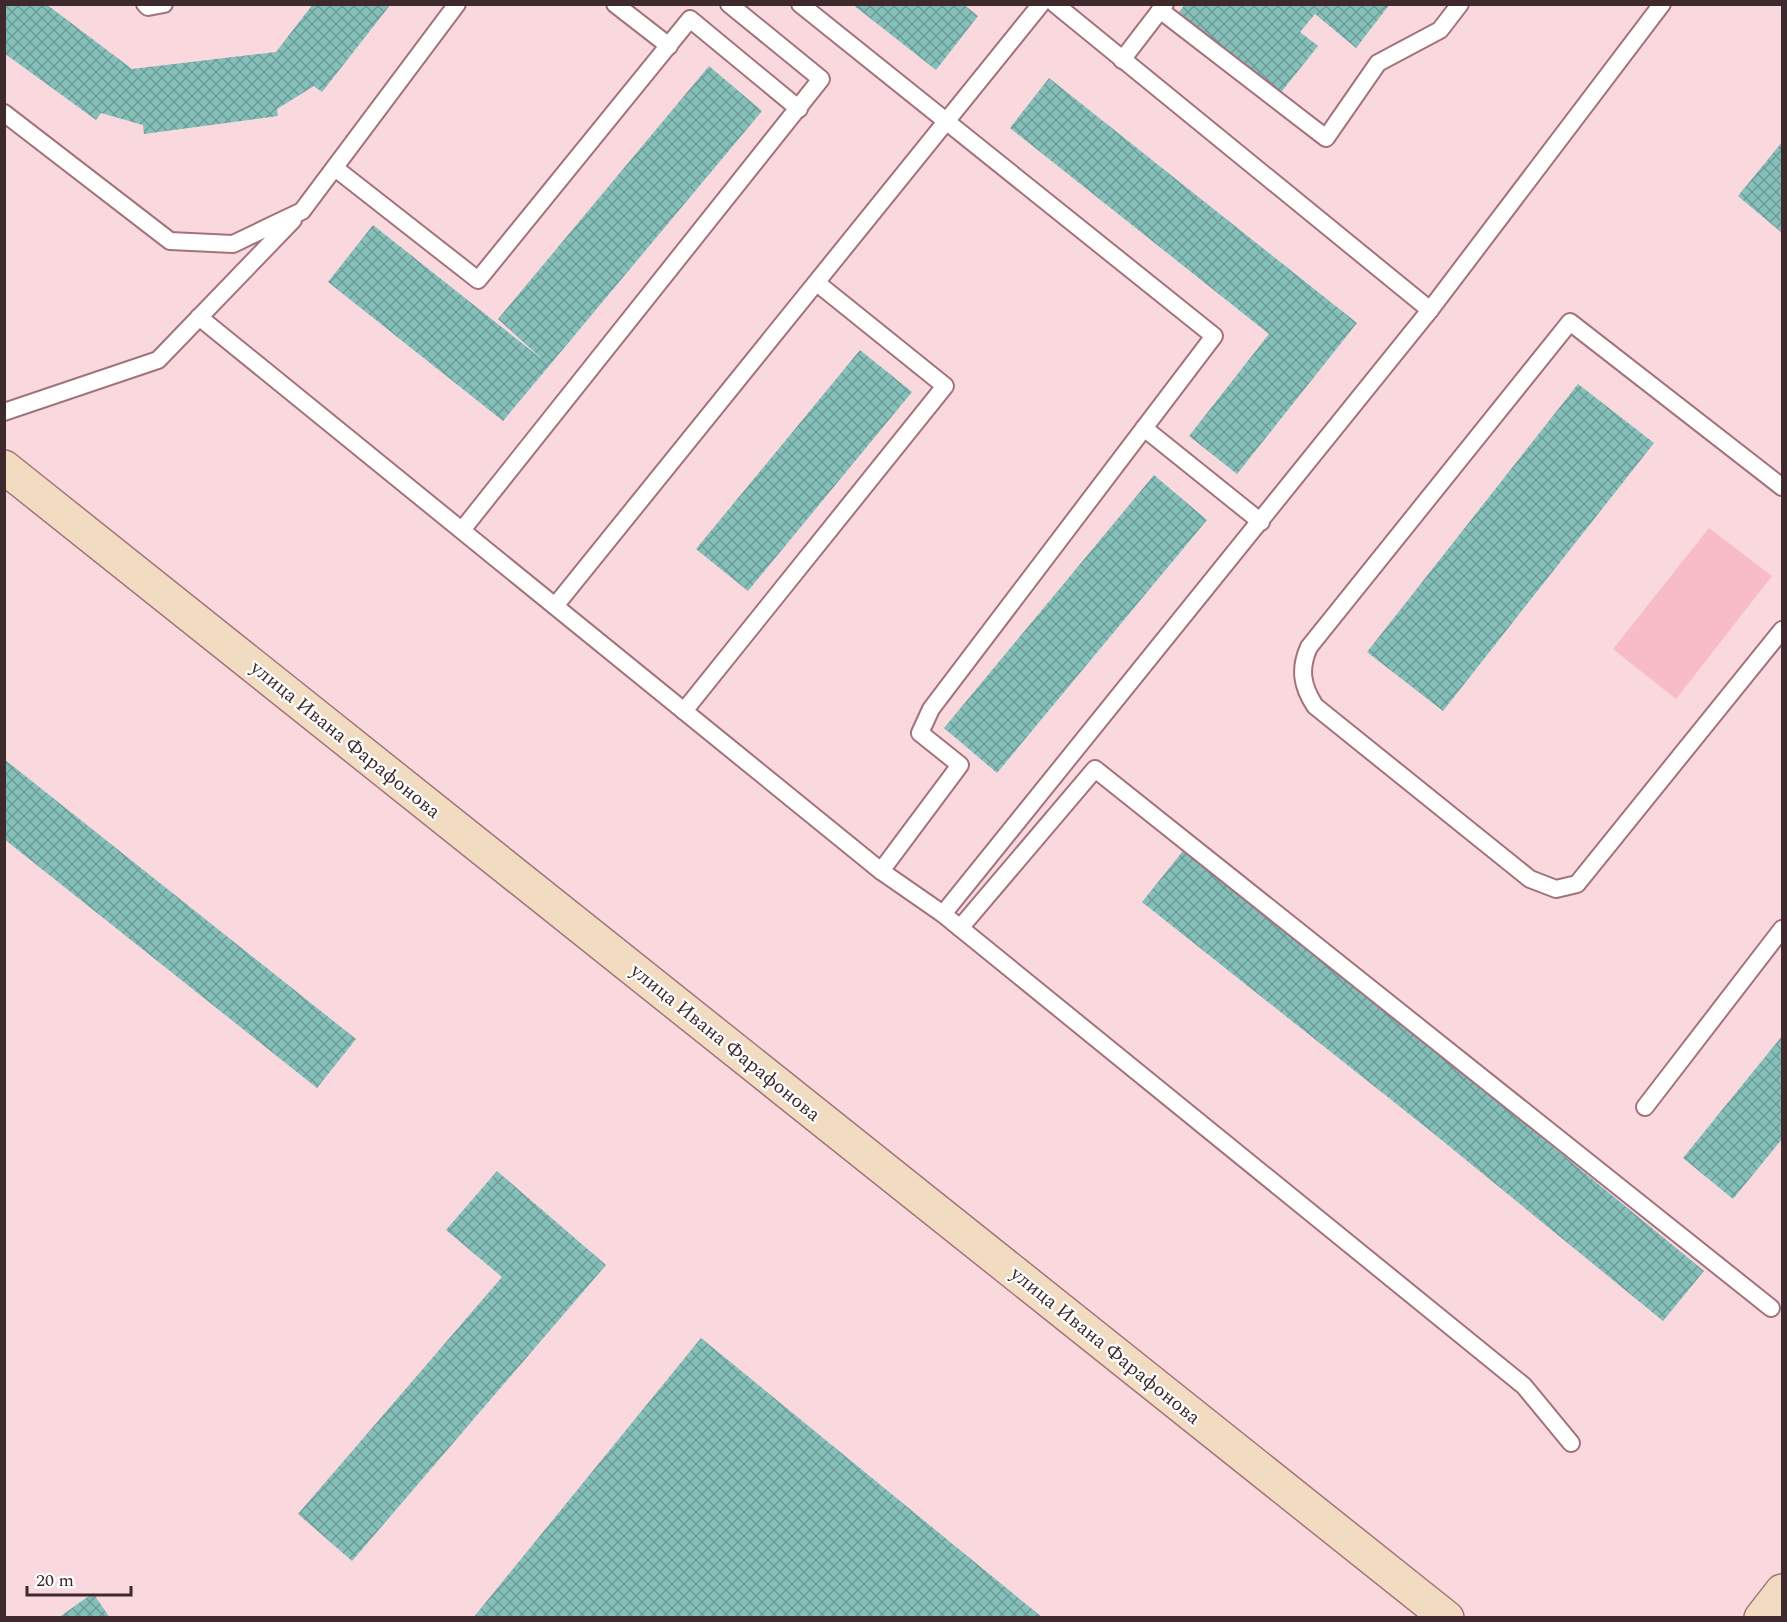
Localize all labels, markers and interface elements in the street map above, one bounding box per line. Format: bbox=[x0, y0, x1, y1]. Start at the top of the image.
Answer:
street label: улица Ивана Фарафонова bbox=[243, 653, 447, 826]
street label: улица Ивана Фарафонова bbox=[623, 956, 827, 1129]
street label: улица Ивана Фарафонова bbox=[1003, 1259, 1207, 1432]
scale bar bbox=[27, 1559, 130, 1597]
text: 20 m bbox=[36, 1567, 74, 1594]

